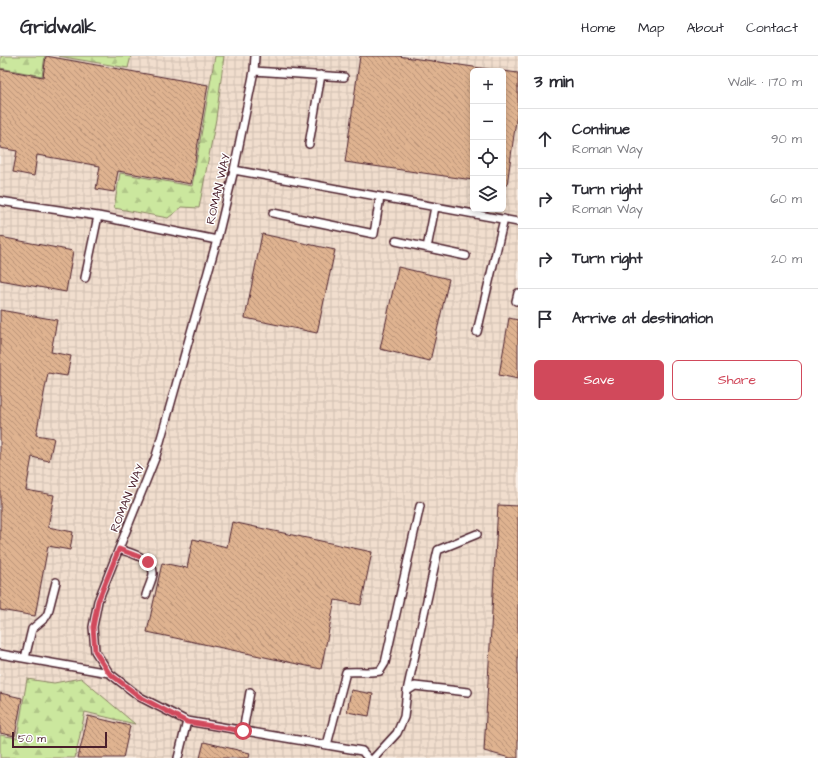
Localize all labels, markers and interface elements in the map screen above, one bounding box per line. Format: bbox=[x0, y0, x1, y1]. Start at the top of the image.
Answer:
text: Gridwalk bbox=[20, 14, 96, 41]
text: Home bbox=[581, 18, 616, 38]
text: Map bbox=[638, 18, 664, 38]
text: About bbox=[686, 18, 724, 38]
text: Contact bbox=[746, 18, 798, 38]
map controls bbox=[470, 68, 506, 212]
button: + bbox=[470, 68, 506, 104]
text: 3 min bbox=[534, 70, 574, 94]
text: Walk · 170 m bbox=[728, 73, 802, 91]
button: − bbox=[470, 104, 506, 140]
text: Continue bbox=[572, 119, 630, 140]
icon: ahead bbox=[534, 128, 556, 150]
text: 90 m bbox=[771, 130, 802, 148]
button: locate bbox=[470, 140, 506, 176]
text: Roman Way bbox=[572, 140, 643, 158]
street label: ROMAN WAY bbox=[202, 152, 235, 226]
button: layers bbox=[470, 176, 506, 212]
text: Turn right bbox=[572, 179, 643, 200]
icon: right bbox=[534, 188, 556, 210]
text: 60 m bbox=[770, 190, 802, 208]
text: Roman Way bbox=[572, 200, 643, 218]
icon: right bbox=[534, 248, 556, 270]
text: Turn right bbox=[572, 248, 643, 269]
text: 20 m bbox=[771, 250, 802, 268]
icon: arrive bbox=[534, 308, 556, 330]
text: Arrive at destination bbox=[572, 308, 713, 329]
button: Save bbox=[534, 360, 664, 400]
button: Share bbox=[672, 360, 802, 400]
street label: ROMAN WAY bbox=[106, 461, 149, 535]
route end bbox=[139, 553, 157, 571]
route start bbox=[234, 722, 252, 740]
scale bar bbox=[12, 730, 107, 749]
text: 50 m bbox=[18, 731, 46, 746]

